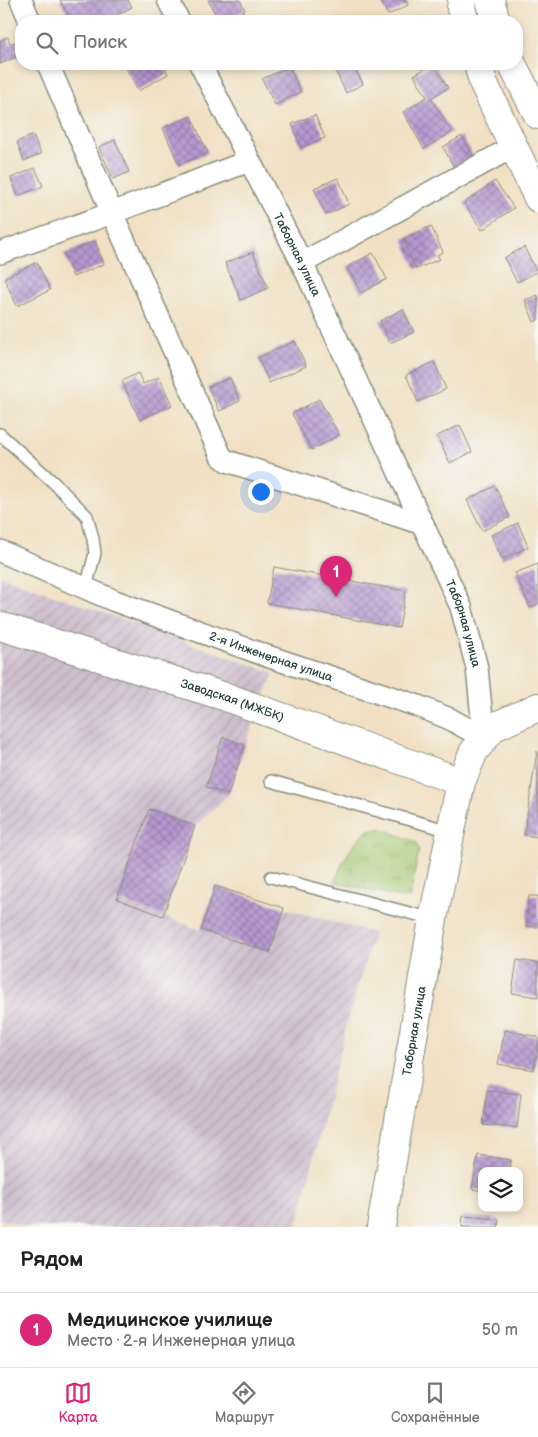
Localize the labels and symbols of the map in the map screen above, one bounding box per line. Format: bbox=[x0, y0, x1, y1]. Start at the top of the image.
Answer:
street label: Таборная улица bbox=[270, 211, 324, 299]
your location bbox=[248, 479, 274, 505]
pin: 1 bbox=[320, 556, 352, 597]
street label: Таборная улица bbox=[442, 578, 484, 669]
street label: 2-я Инженерная улица bbox=[207, 628, 335, 685]
street label: Заводская (МЖБК) bbox=[179, 676, 286, 725]
street label: Таборная улица bbox=[399, 985, 429, 1077]

